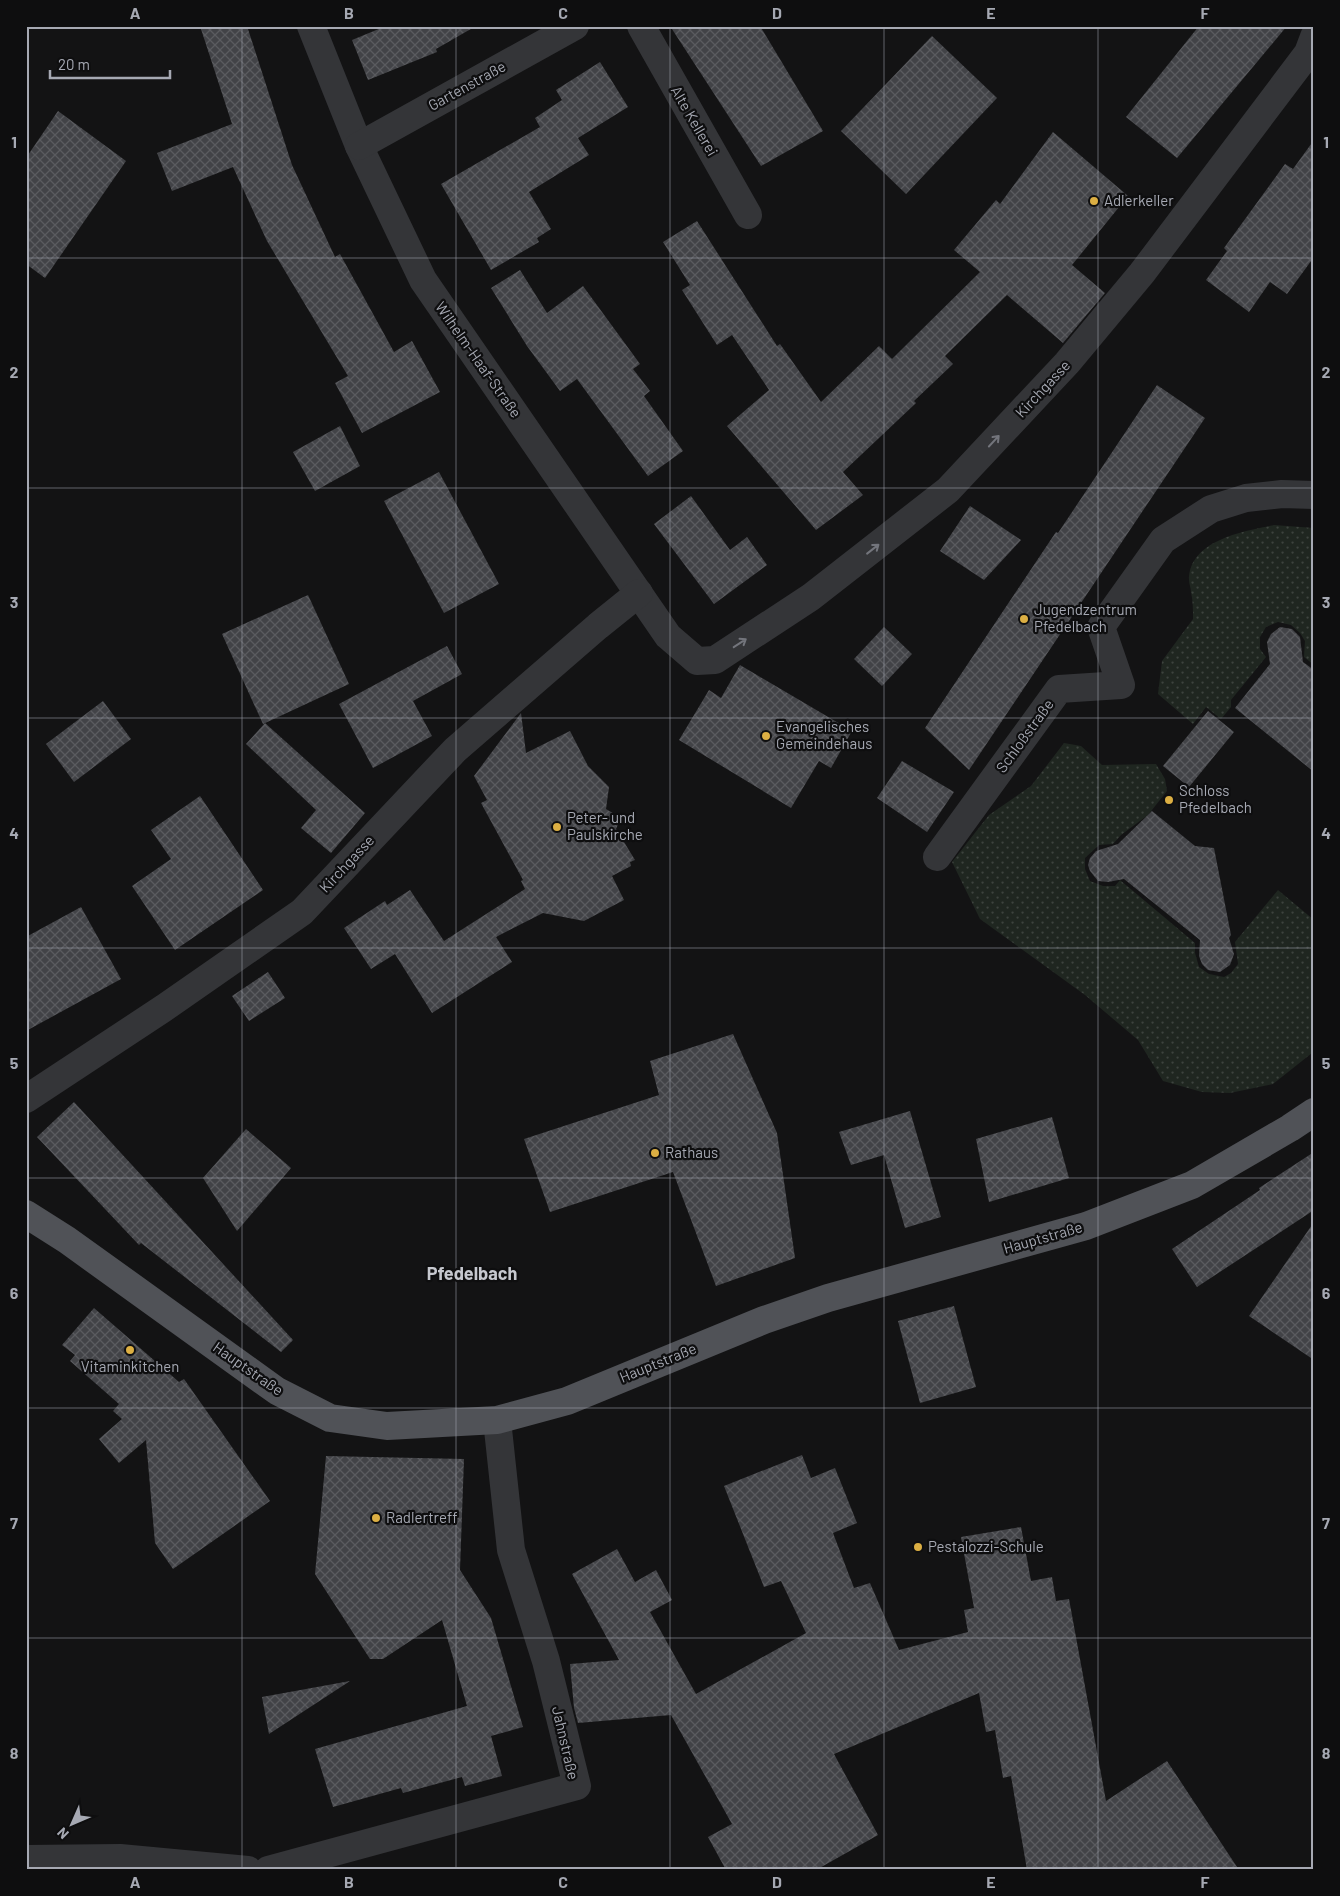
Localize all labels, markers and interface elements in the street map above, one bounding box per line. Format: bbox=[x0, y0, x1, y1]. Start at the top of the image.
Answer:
text: A bbox=[130, 3, 141, 22]
text: B bbox=[344, 3, 354, 22]
text: C bbox=[558, 3, 568, 22]
text: D bbox=[772, 3, 782, 22]
text: E bbox=[986, 3, 996, 22]
text: F bbox=[1201, 3, 1210, 22]
scale bar bbox=[50, 48, 170, 80]
text: 20 m bbox=[58, 55, 90, 73]
street label: Gartenstraße bbox=[425, 56, 508, 114]
street label: Alte Kellerei bbox=[668, 82, 722, 159]
text: 1 bbox=[11, 132, 17, 151]
text: 1 bbox=[1323, 132, 1329, 151]
place label: Adlerkeller bbox=[1104, 191, 1174, 209]
marker: Adlerkeller bbox=[1088, 195, 1100, 207]
street label: Wilhelm-Haaf-Straße bbox=[432, 298, 526, 421]
street label: Kirchgasse bbox=[1011, 356, 1073, 421]
text: 2 bbox=[10, 362, 19, 381]
text: 2 bbox=[1322, 362, 1331, 381]
one-way arrow bbox=[988, 435, 1000, 448]
one-way arrow bbox=[866, 544, 880, 554]
text: 3 bbox=[10, 592, 18, 611]
text: 3 bbox=[1322, 592, 1330, 611]
place label: Jugendzentrum Pfedelbach bbox=[1034, 600, 1137, 635]
marker: Jugendzentrum Pfedelbach bbox=[1018, 613, 1030, 625]
one-way arrow bbox=[733, 638, 747, 648]
street label: Schloßstraße bbox=[992, 695, 1057, 776]
place label: Evangelisches Gemeindehaus bbox=[776, 717, 872, 752]
marker: Evangelisches Gemeindehaus bbox=[760, 730, 772, 742]
place label: Schloss Pfedelbach bbox=[1179, 781, 1252, 816]
marker: Schloss Pfedelbach bbox=[1163, 794, 1175, 806]
place label: Peter- und Paulskirche bbox=[567, 808, 643, 843]
marker: Peter- und Paulskirche bbox=[551, 821, 563, 833]
text: 4 bbox=[9, 823, 19, 842]
text: 4 bbox=[1321, 823, 1331, 842]
street label: Kirchgasse bbox=[315, 831, 377, 896]
text: 5 bbox=[10, 1053, 19, 1072]
text: 5 bbox=[1322, 1053, 1331, 1072]
place label: Rathaus bbox=[665, 1143, 718, 1161]
marker: Rathaus bbox=[649, 1147, 661, 1159]
street label: Hauptstraße bbox=[1001, 1217, 1084, 1257]
district label: Pfedelbach bbox=[427, 1262, 517, 1284]
text: 6 bbox=[10, 1283, 19, 1302]
text: 6 bbox=[1322, 1283, 1331, 1302]
street label: Hauptstraße bbox=[210, 1337, 287, 1399]
street label: Hauptstraße bbox=[617, 1338, 699, 1386]
marker: Vitaminkitchen bbox=[124, 1344, 136, 1356]
place label: Vitaminkitchen bbox=[81, 1357, 179, 1375]
place label: Radlertreff bbox=[386, 1508, 458, 1526]
marker: Radlertreff bbox=[370, 1512, 382, 1524]
text: 7 bbox=[10, 1513, 18, 1532]
text: 7 bbox=[1322, 1513, 1330, 1532]
place label: Pestalozzi-Schule bbox=[928, 1537, 1044, 1555]
marker: Pestalozzi-Schule bbox=[912, 1541, 924, 1553]
street label: Jahnstraße bbox=[549, 1704, 583, 1781]
text: 8 bbox=[10, 1743, 19, 1762]
text: 8 bbox=[1322, 1743, 1331, 1762]
north arrow bbox=[48, 1798, 98, 1848]
text: N bbox=[53, 1824, 72, 1843]
text: A bbox=[130, 1872, 141, 1891]
text: B bbox=[344, 1872, 354, 1891]
text: C bbox=[558, 1872, 568, 1891]
text: D bbox=[772, 1872, 782, 1891]
text: E bbox=[986, 1872, 996, 1891]
text: F bbox=[1201, 1872, 1210, 1891]

